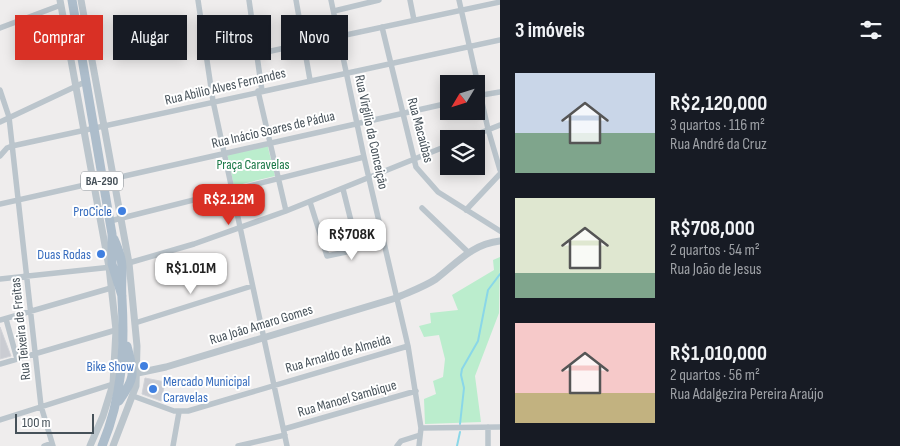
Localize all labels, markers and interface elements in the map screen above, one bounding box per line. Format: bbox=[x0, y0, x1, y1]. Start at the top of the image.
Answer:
chip: Comprar bbox=[15, 15, 103, 60]
chip: Alugar bbox=[113, 15, 187, 60]
chip: Filtros bbox=[197, 15, 271, 60]
chip: Novo bbox=[281, 15, 348, 60]
icon: filters bbox=[857, 16, 885, 44]
text: 3 imóveis bbox=[515, 18, 585, 43]
street label: Rua Abilio Alves Fernandes bbox=[163, 64, 287, 109]
street label: Rua Virgilio da Conceição bbox=[351, 73, 392, 191]
north arrow bbox=[440, 75, 485, 120]
map controls bbox=[440, 75, 485, 175]
text: R$2,120,000 bbox=[670, 91, 767, 116]
icon: home bbox=[555, 93, 615, 153]
street label: Rua Macaúbas bbox=[404, 96, 437, 164]
street label: Rua Inácio Soares de Pádua bbox=[210, 107, 336, 152]
text: 3 quartos · 116 m² bbox=[670, 116, 765, 135]
button: layers bbox=[440, 130, 485, 175]
text: Rua André da Cruz bbox=[670, 135, 767, 154]
park label: Praça Caravelas bbox=[216, 156, 290, 173]
road number: BA-290 bbox=[81, 172, 123, 190]
pin: R$2.12M bbox=[183, 184, 275, 226]
text: R$2.12M bbox=[204, 190, 254, 209]
place label: ProCicle bbox=[73, 203, 112, 220]
marker: ProCicle bbox=[116, 205, 128, 217]
text: R$708,000 bbox=[670, 216, 755, 241]
pin: R$708K bbox=[311, 218, 393, 261]
icon: home bbox=[555, 218, 615, 278]
text: R$708K bbox=[329, 225, 375, 244]
text: 2 quartos · 54 m² bbox=[670, 241, 760, 260]
place label: Duas Rodas bbox=[37, 246, 91, 263]
marker: Duas Rodas bbox=[95, 248, 107, 260]
pin: R$1.01M bbox=[145, 252, 237, 295]
text: R$1.01M bbox=[166, 259, 216, 278]
text: Rua João de Jesus bbox=[670, 260, 762, 279]
street label: Rua Teixeira de Freitas bbox=[7, 277, 34, 381]
street label: Rua João Amaro Gomes bbox=[208, 301, 315, 348]
street label: Rua Arnaldo de Almeida bbox=[283, 330, 393, 377]
text: R$1,010,000 bbox=[670, 341, 767, 366]
icon: home bbox=[555, 343, 615, 403]
place label: Bike Show bbox=[87, 358, 134, 375]
marker: Bike Show bbox=[138, 360, 150, 372]
text: 2 quartos · 56 m² bbox=[670, 366, 760, 385]
place label: Mercado Municipal Caravelas bbox=[163, 373, 250, 406]
street label: Rua Manoel Sambique bbox=[296, 376, 399, 421]
marker: Mercado Municipal Caravelas bbox=[147, 383, 159, 395]
text: Rua Adalgezira Pereira Araújo bbox=[670, 385, 824, 404]
scale bar bbox=[15, 411, 94, 434]
text: 100 m bbox=[22, 414, 51, 431]

